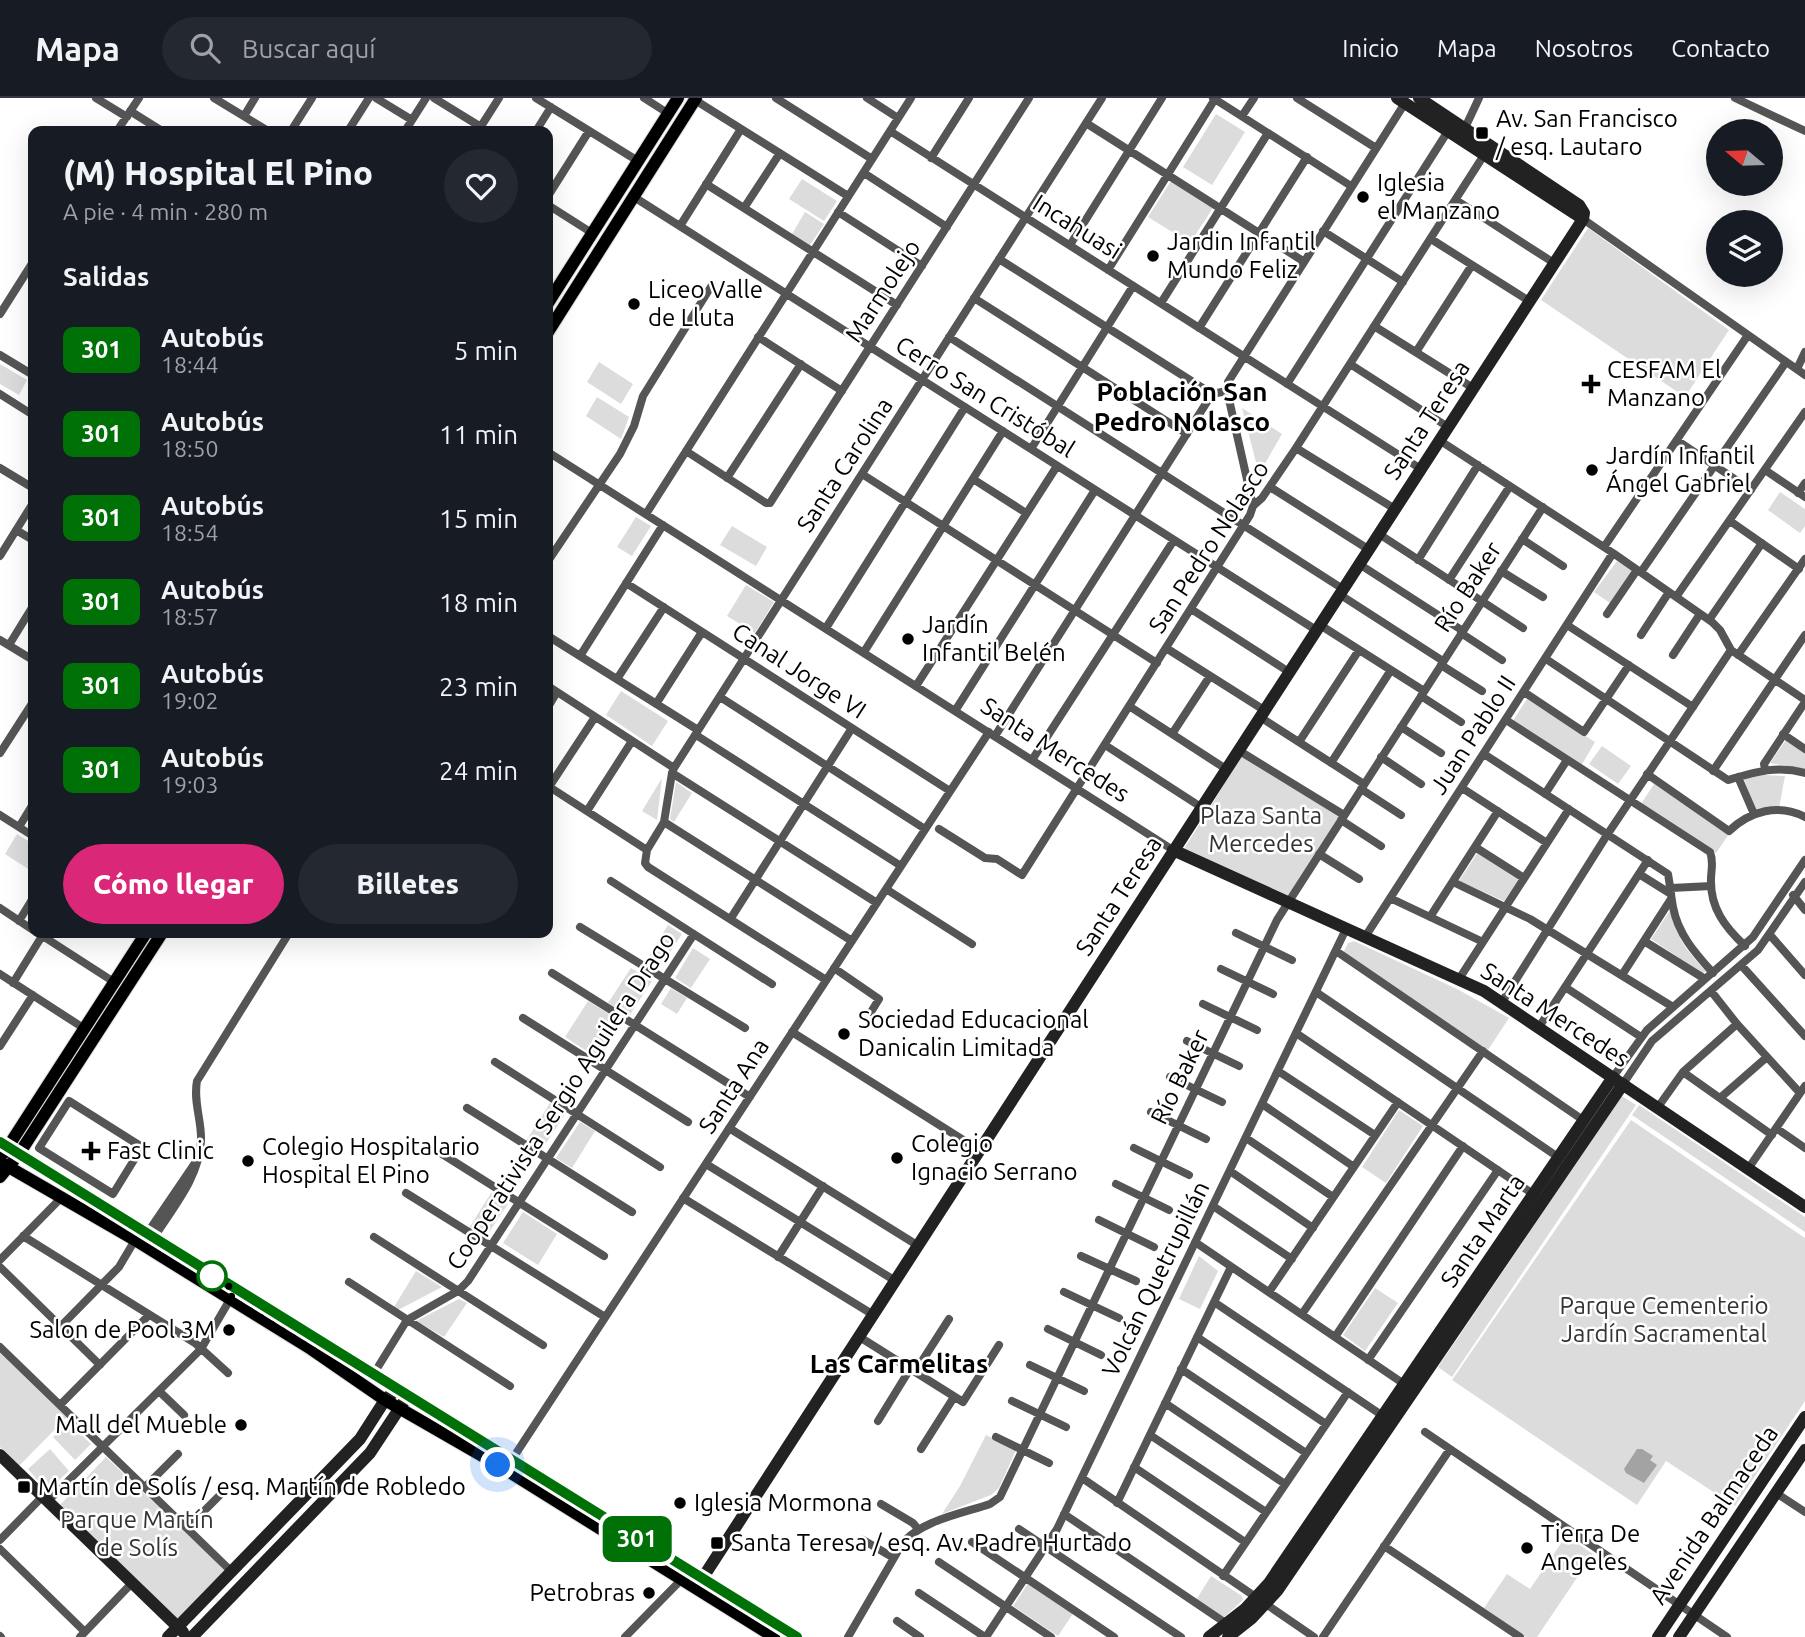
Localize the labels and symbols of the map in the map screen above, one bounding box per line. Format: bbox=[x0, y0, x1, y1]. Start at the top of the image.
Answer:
place label: Av. San Francisco / esq. Lautaro bbox=[1495, 105, 1678, 160]
north arrow bbox=[1706, 119, 1783, 196]
marker: Av. San Francisco / esq. Lautaro bbox=[1474, 125, 1490, 141]
place label: Iglesia el Manzano bbox=[1377, 169, 1500, 224]
street label: Incahuasi bbox=[1028, 189, 1127, 264]
marker: Iglesia el Manzano bbox=[1355, 189, 1371, 205]
place label: Jardin Infantil Mundo Feliz bbox=[1167, 228, 1316, 283]
street label: Marmolejo bbox=[840, 235, 926, 347]
marker: Jardin Infantil Mundo Feliz bbox=[1145, 248, 1161, 264]
place label: Liceo Valle de Lluta bbox=[648, 276, 763, 331]
marker: Liceo Valle de Lluta bbox=[626, 296, 642, 312]
street label: Cerro San Cristóbal bbox=[891, 331, 1080, 463]
street label: Santa Teresa bbox=[1378, 355, 1475, 484]
place label: CESFAM El Manzano bbox=[1607, 356, 1721, 411]
marker: CESFAM El Manzano bbox=[1581, 374, 1601, 394]
district label: Población San Pedro Nolasco bbox=[1094, 377, 1270, 436]
street label: Santa Carolina bbox=[791, 393, 898, 537]
place label: Jardín Infantil Ángel Gabriel bbox=[1606, 442, 1755, 497]
street label: San Pedro Nolasco bbox=[1143, 456, 1274, 638]
marker: Jardín Infantil Ángel Gabriel bbox=[1584, 462, 1600, 478]
street label: Río Baker bbox=[1428, 537, 1507, 637]
place label: Jardín Infantil Belén bbox=[922, 611, 1066, 666]
street label: Canal Jorge VI bbox=[727, 617, 871, 724]
marker: Jardín Infantil Belén bbox=[900, 631, 916, 647]
street label: Juan Pablo II bbox=[1424, 670, 1521, 799]
street label: Santa Mercedes bbox=[976, 692, 1134, 807]
park label: Plaza Santa Mercedes bbox=[1200, 802, 1322, 857]
street label: Santa Teresa bbox=[1070, 831, 1167, 960]
street label: Cooperativista Sergio Aguilera Drago bbox=[441, 927, 680, 1275]
street label: Santa Mercedes bbox=[1476, 957, 1634, 1072]
place label: Sociedad Educacional Danicalin Limitada bbox=[858, 1006, 1089, 1061]
street label: Río Baker bbox=[1145, 1025, 1214, 1129]
marker: Sociedad Educacional Danicalin Limitada bbox=[836, 1026, 852, 1042]
street label: Santa Ana bbox=[693, 1033, 774, 1138]
place label: Colegio Ignacio Serrano bbox=[911, 1130, 1078, 1185]
place label: Colegio Hospitalario Hospital El Pino bbox=[262, 1133, 480, 1188]
place label: Fast Clinic bbox=[107, 1137, 214, 1164]
marker: Fast Clinic bbox=[81, 1141, 101, 1161]
marker: Colegio Ignacio Serrano bbox=[889, 1150, 905, 1166]
marker: Colegio Hospitalario Hospital El Pino bbox=[240, 1153, 256, 1169]
street label: Santa Marta bbox=[1435, 1169, 1530, 1292]
street label: Volcán Quetrupillán bbox=[1097, 1177, 1215, 1381]
unlabelled marker bbox=[197, 1261, 227, 1291]
park label: Parque Cementerio Jardín Sacramental bbox=[1559, 1292, 1769, 1347]
place label: Salon de Pool 3M bbox=[29, 1316, 215, 1343]
marker: Salon de Pool 3M bbox=[221, 1322, 237, 1338]
district label: Las Carmelitas bbox=[810, 1349, 988, 1378]
place label: Mall del Mueble bbox=[55, 1411, 227, 1438]
marker: Mall del Mueble bbox=[233, 1417, 249, 1433]
street label: Avenida Balmaceda bbox=[1644, 1420, 1783, 1609]
your location bbox=[480, 1447, 515, 1482]
place label: Martín de Solís / esq. Martín de Robledo bbox=[38, 1473, 466, 1500]
marker: Martín de Solís / esq. Martín de Robledo bbox=[16, 1479, 32, 1495]
place label: Iglesia Mormona bbox=[694, 1489, 872, 1516]
marker: Iglesia Mormona bbox=[672, 1495, 688, 1511]
park label: Parque Martín de Solís bbox=[60, 1506, 214, 1561]
line badge: 301 bbox=[597, 1516, 677, 1562]
place label: Tierra De Angeles bbox=[1541, 1520, 1640, 1575]
place label: Santa Teresa / esq. Av. Padre Hurtado bbox=[731, 1529, 1132, 1556]
marker: Santa Teresa / esq. Av. Padre Hurtado bbox=[709, 1535, 725, 1551]
marker: Tierra De Angeles bbox=[1519, 1540, 1535, 1556]
place label: Petrobras bbox=[529, 1579, 635, 1606]
marker: Petrobras bbox=[641, 1585, 657, 1601]

